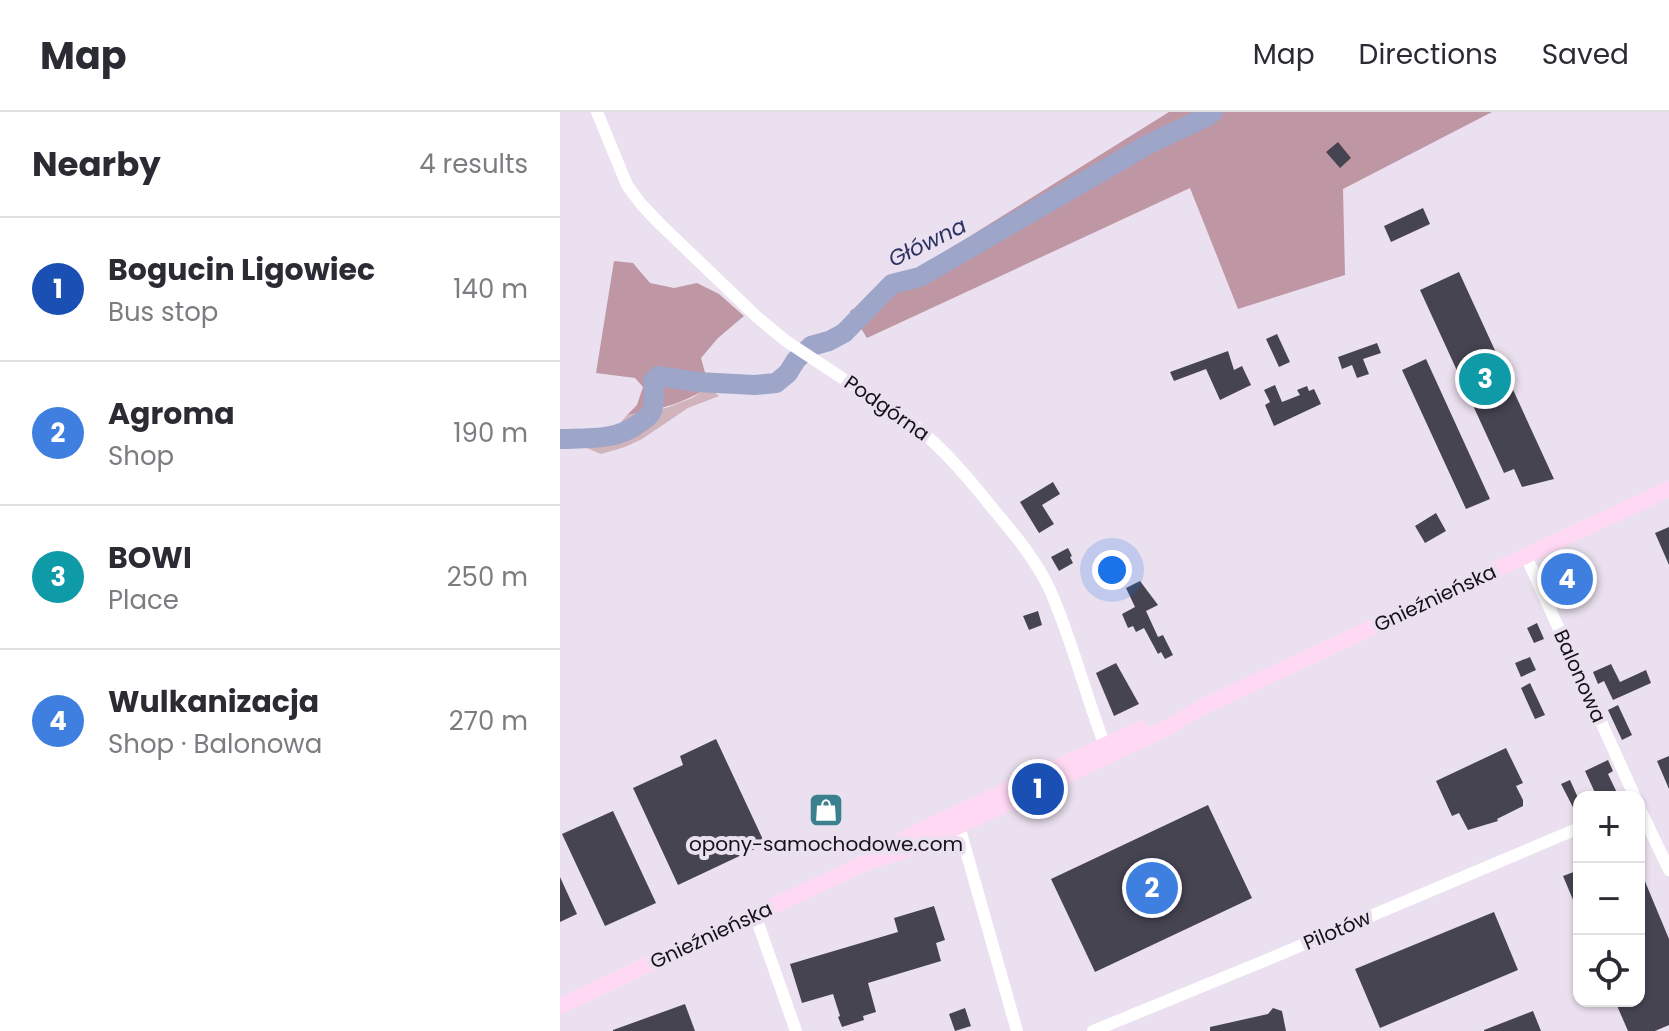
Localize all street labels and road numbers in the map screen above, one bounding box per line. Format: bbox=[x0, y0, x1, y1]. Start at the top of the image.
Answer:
street label: Podgórna bbox=[839, 368, 935, 448]
street label: Gnieźnieńska bbox=[1369, 557, 1501, 639]
street label: Balonowa bbox=[1547, 625, 1613, 727]
street label: Gnieźnieńska bbox=[645, 894, 777, 976]
street label: Pilotów bbox=[1299, 903, 1376, 957]

